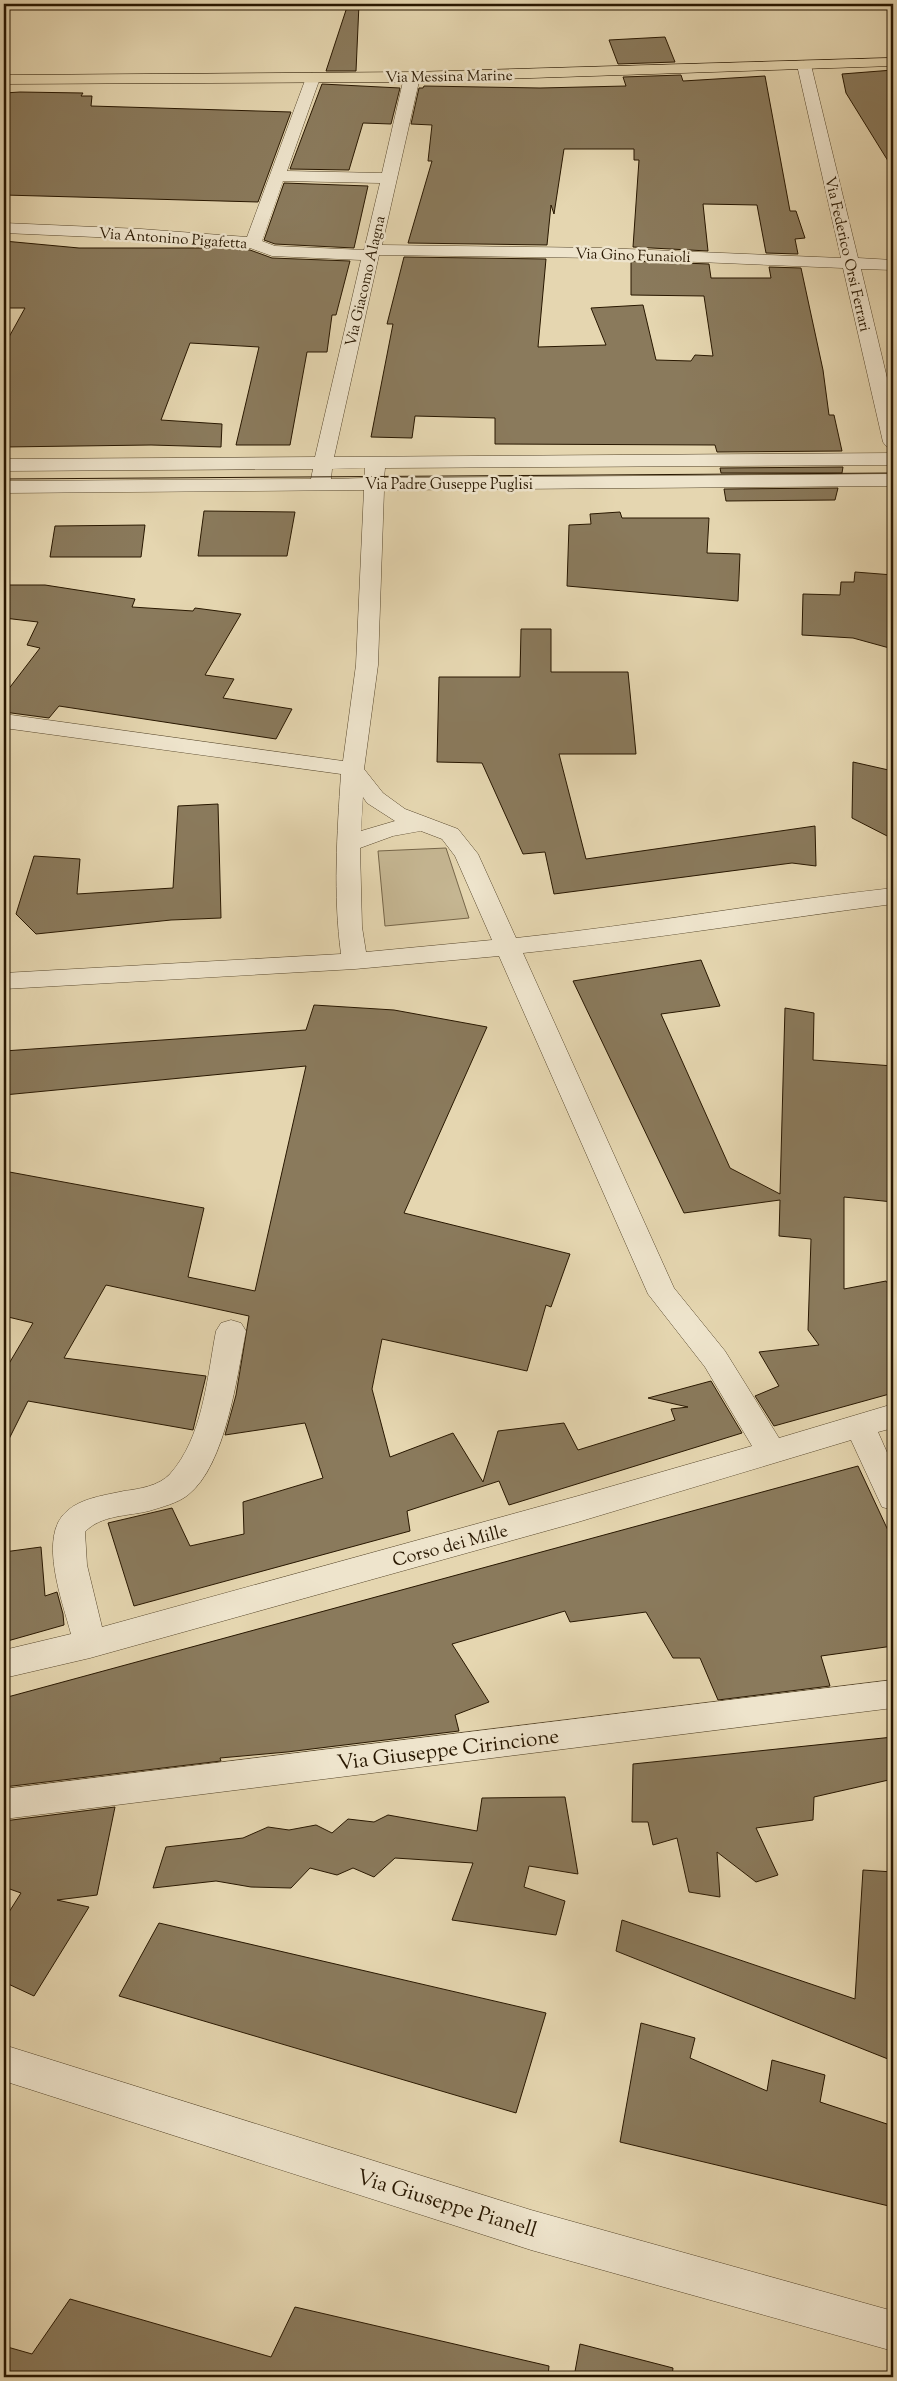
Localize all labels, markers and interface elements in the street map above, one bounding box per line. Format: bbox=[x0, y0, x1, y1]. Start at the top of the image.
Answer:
street label: Via Messina Marine bbox=[385, 66, 513, 89]
street label: Via Federico Orsi Ferrari bbox=[818, 175, 875, 334]
street label: Via Giacomo Alagna bbox=[341, 214, 392, 349]
street label: Via Antonino Pigafetta bbox=[98, 224, 248, 255]
street label: Via Gino Funaioli bbox=[575, 244, 691, 269]
street label: Via Padre Guseppe Puglisi bbox=[365, 475, 533, 496]
street label: Corso dei Mille bbox=[390, 1519, 511, 1575]
street label: Via Giuseppe Cirincione bbox=[335, 1722, 561, 1779]
street label: Via Giuseppe Pianell bbox=[353, 2163, 540, 2247]

